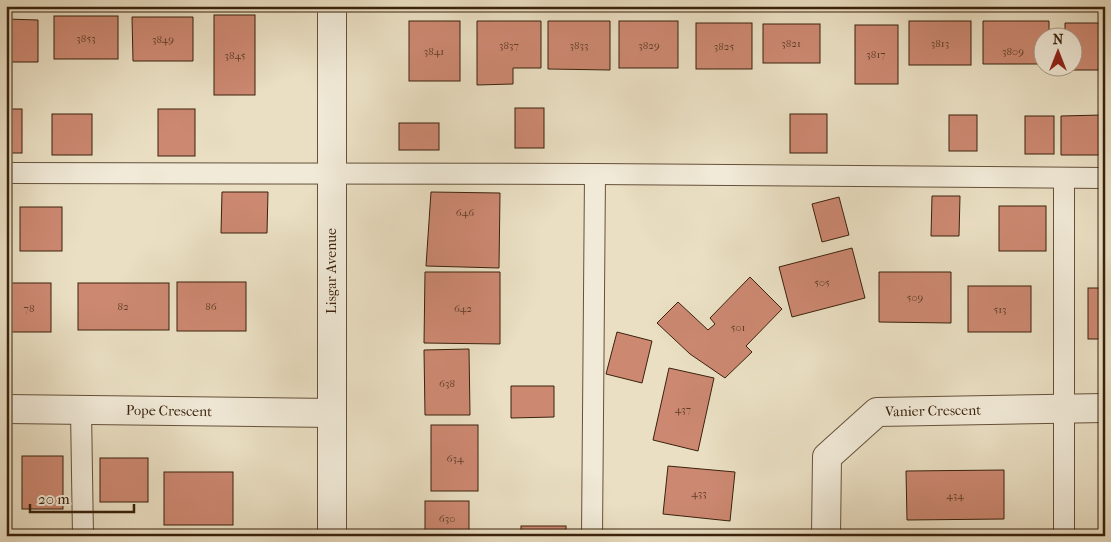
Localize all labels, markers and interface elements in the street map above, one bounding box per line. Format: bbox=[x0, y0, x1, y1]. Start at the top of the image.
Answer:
north arrow bbox=[1034, 28, 1084, 78]
text: N bbox=[1053, 31, 1064, 48]
house number: 3853 bbox=[76, 32, 96, 45]
house number: 3849 bbox=[152, 33, 174, 46]
house number: 3821 bbox=[781, 37, 801, 50]
house number: 3813 bbox=[931, 37, 949, 50]
house number: 3837 bbox=[499, 39, 519, 52]
house number: 3833 bbox=[569, 39, 589, 52]
house number: 3829 bbox=[638, 39, 660, 52]
house number: 3825 bbox=[714, 40, 734, 53]
house number: 3841 bbox=[424, 45, 444, 58]
house number: 3809 bbox=[1002, 45, 1024, 58]
house number: 3817 bbox=[866, 48, 886, 61]
house number: 3845 bbox=[225, 49, 246, 62]
house number: 646 bbox=[456, 206, 474, 219]
street label: Lisgar Avenue bbox=[323, 228, 340, 314]
house number: 505 bbox=[814, 276, 830, 289]
house number: 509 bbox=[907, 291, 924, 304]
house number: 82 bbox=[117, 300, 129, 313]
house number: 86 bbox=[205, 300, 217, 313]
house number: 78 bbox=[24, 302, 34, 315]
house number: 642 bbox=[454, 302, 472, 315]
house number: 513 bbox=[993, 303, 1007, 316]
house number: 501 bbox=[731, 321, 745, 334]
house number: 638 bbox=[439, 377, 455, 390]
street label: Pope Crescent bbox=[126, 402, 212, 420]
street label: Vanier Crescent bbox=[884, 402, 981, 420]
house number: 437 bbox=[675, 403, 691, 416]
house number: 634 bbox=[447, 452, 464, 465]
scale bar bbox=[30, 482, 134, 514]
house number: 433 bbox=[691, 487, 707, 500]
house number: 434 bbox=[946, 489, 964, 502]
text: 20 m bbox=[38, 490, 70, 508]
house number: 630 bbox=[439, 512, 455, 525]

